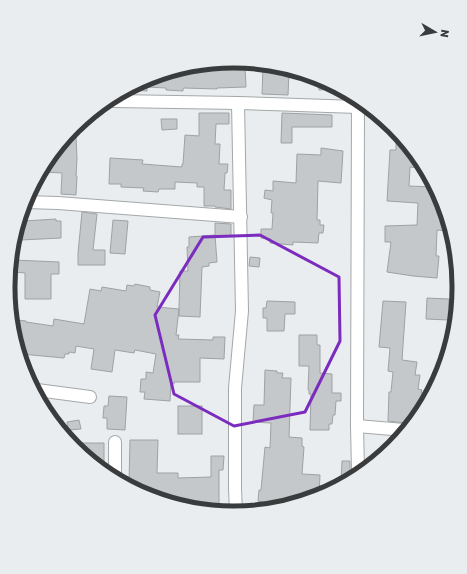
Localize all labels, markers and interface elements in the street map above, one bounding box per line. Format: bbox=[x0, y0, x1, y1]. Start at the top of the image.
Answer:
north arrow bbox=[415, 12, 455, 52]
text: N bbox=[437, 29, 451, 38]

